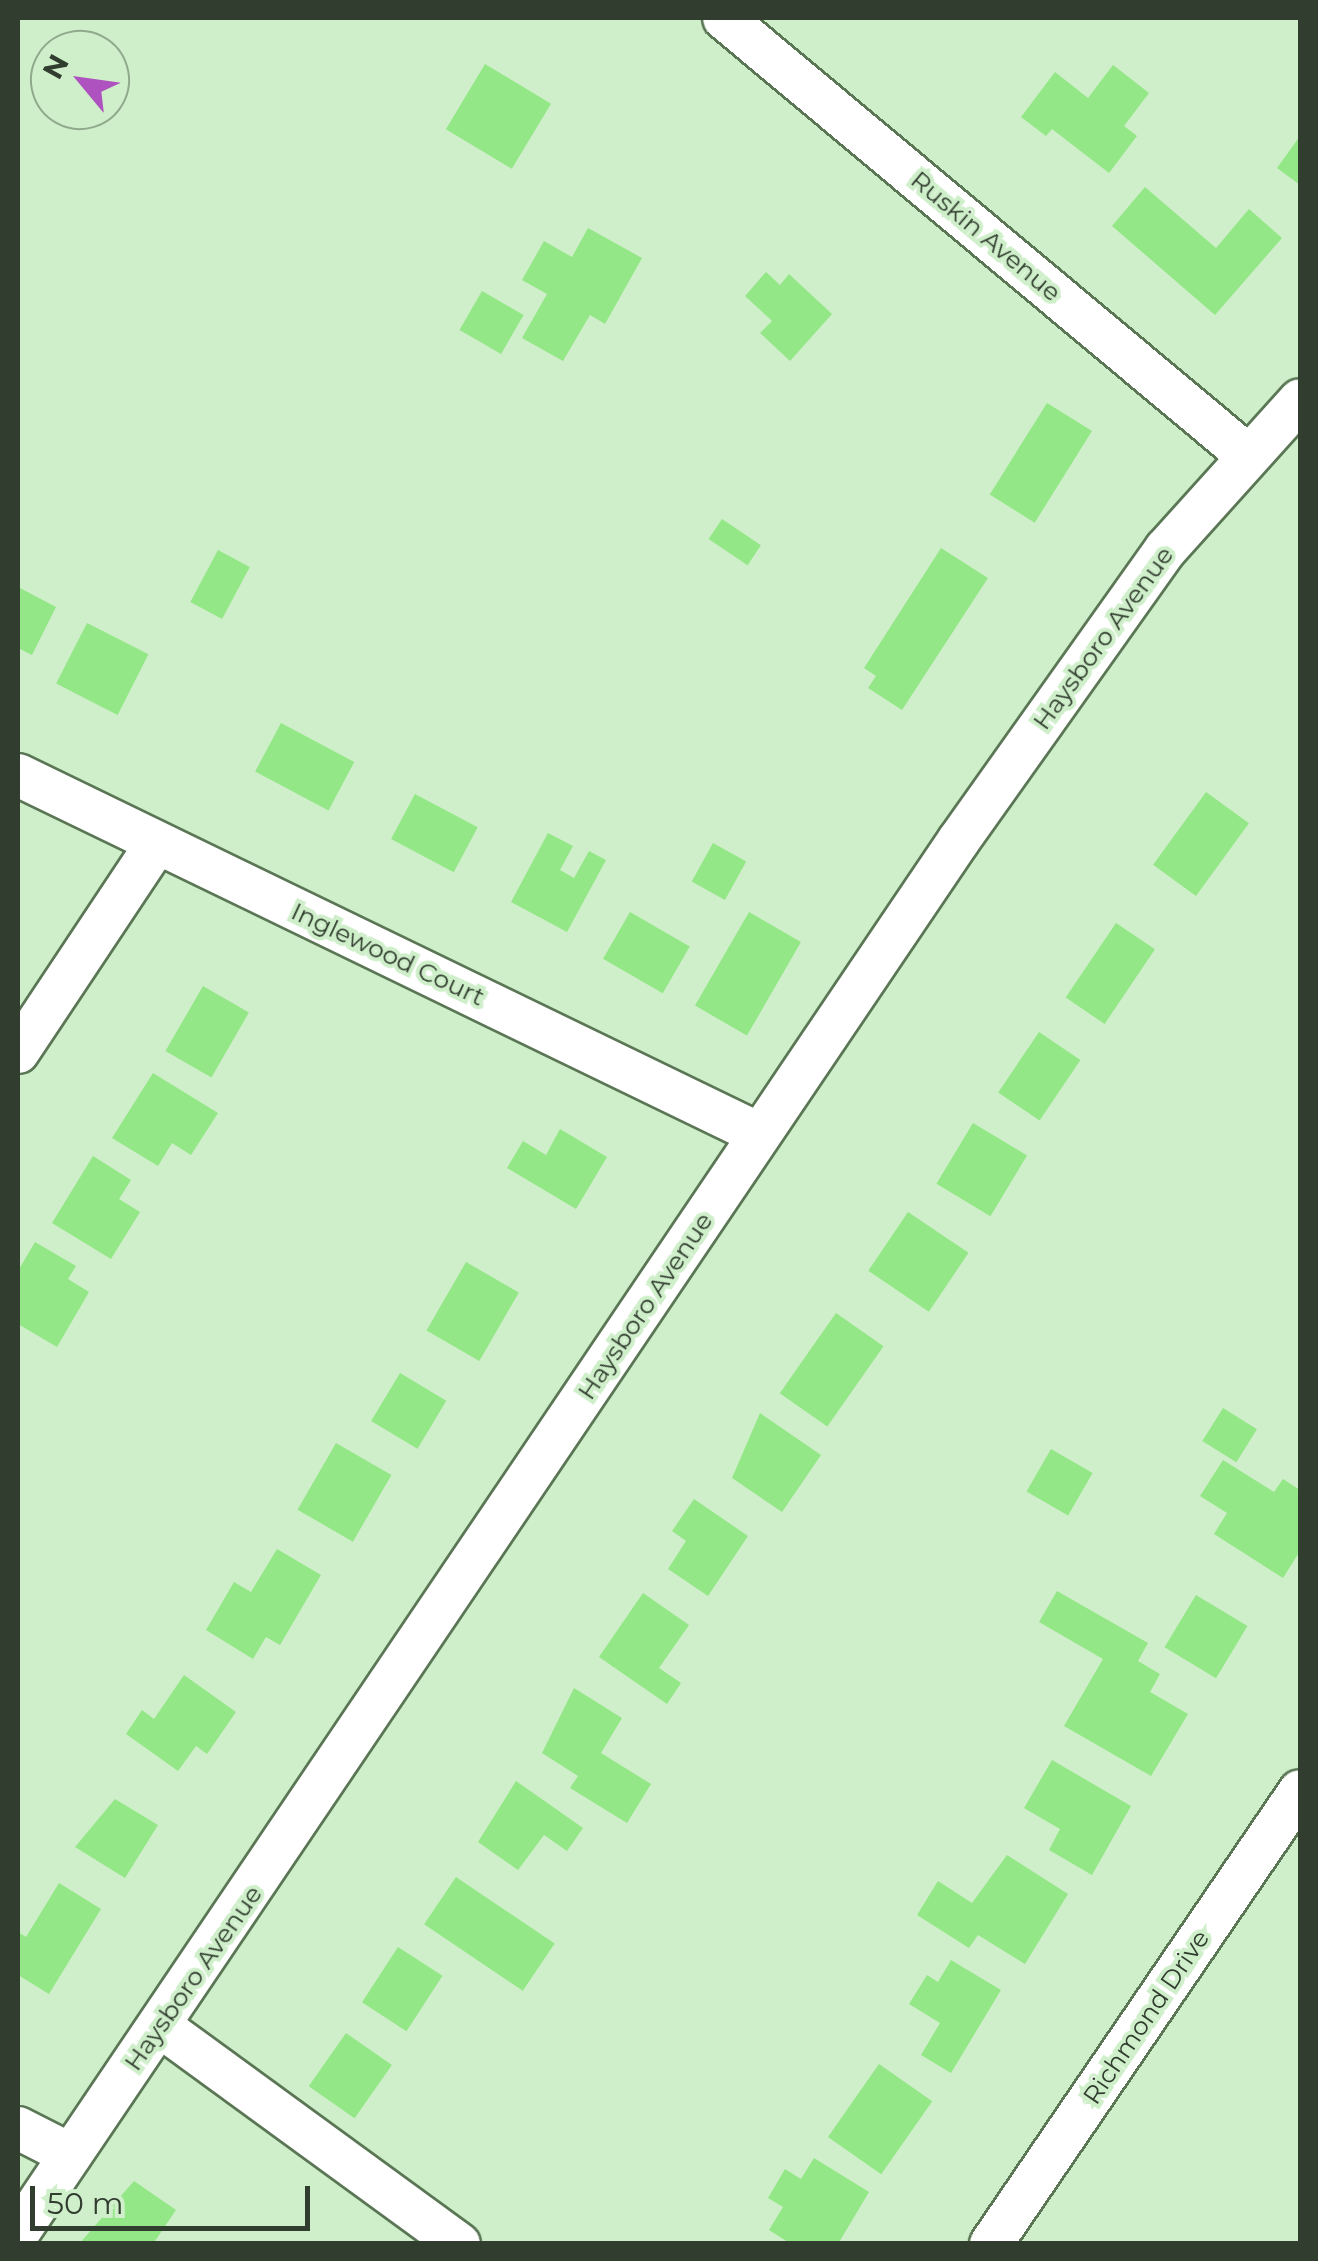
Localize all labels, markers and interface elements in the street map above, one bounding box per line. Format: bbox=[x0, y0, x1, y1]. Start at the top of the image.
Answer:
north arrow bbox=[30, 30, 130, 130]
text: N bbox=[35, 48, 76, 85]
street label: Ruskin Avenue bbox=[905, 165, 1067, 307]
street label: Haysboro Avenue bbox=[1026, 541, 1180, 735]
street label: Inglewood Court bbox=[287, 896, 489, 1012]
street label: Haysboro Avenue bbox=[571, 1207, 719, 1405]
street label: Haysboro Avenue bbox=[118, 1880, 268, 2076]
street label: Richmond Drive bbox=[1077, 1924, 1215, 2110]
scale bar bbox=[35, 2166, 315, 2228]
text: 50 m bbox=[47, 2185, 124, 2222]

